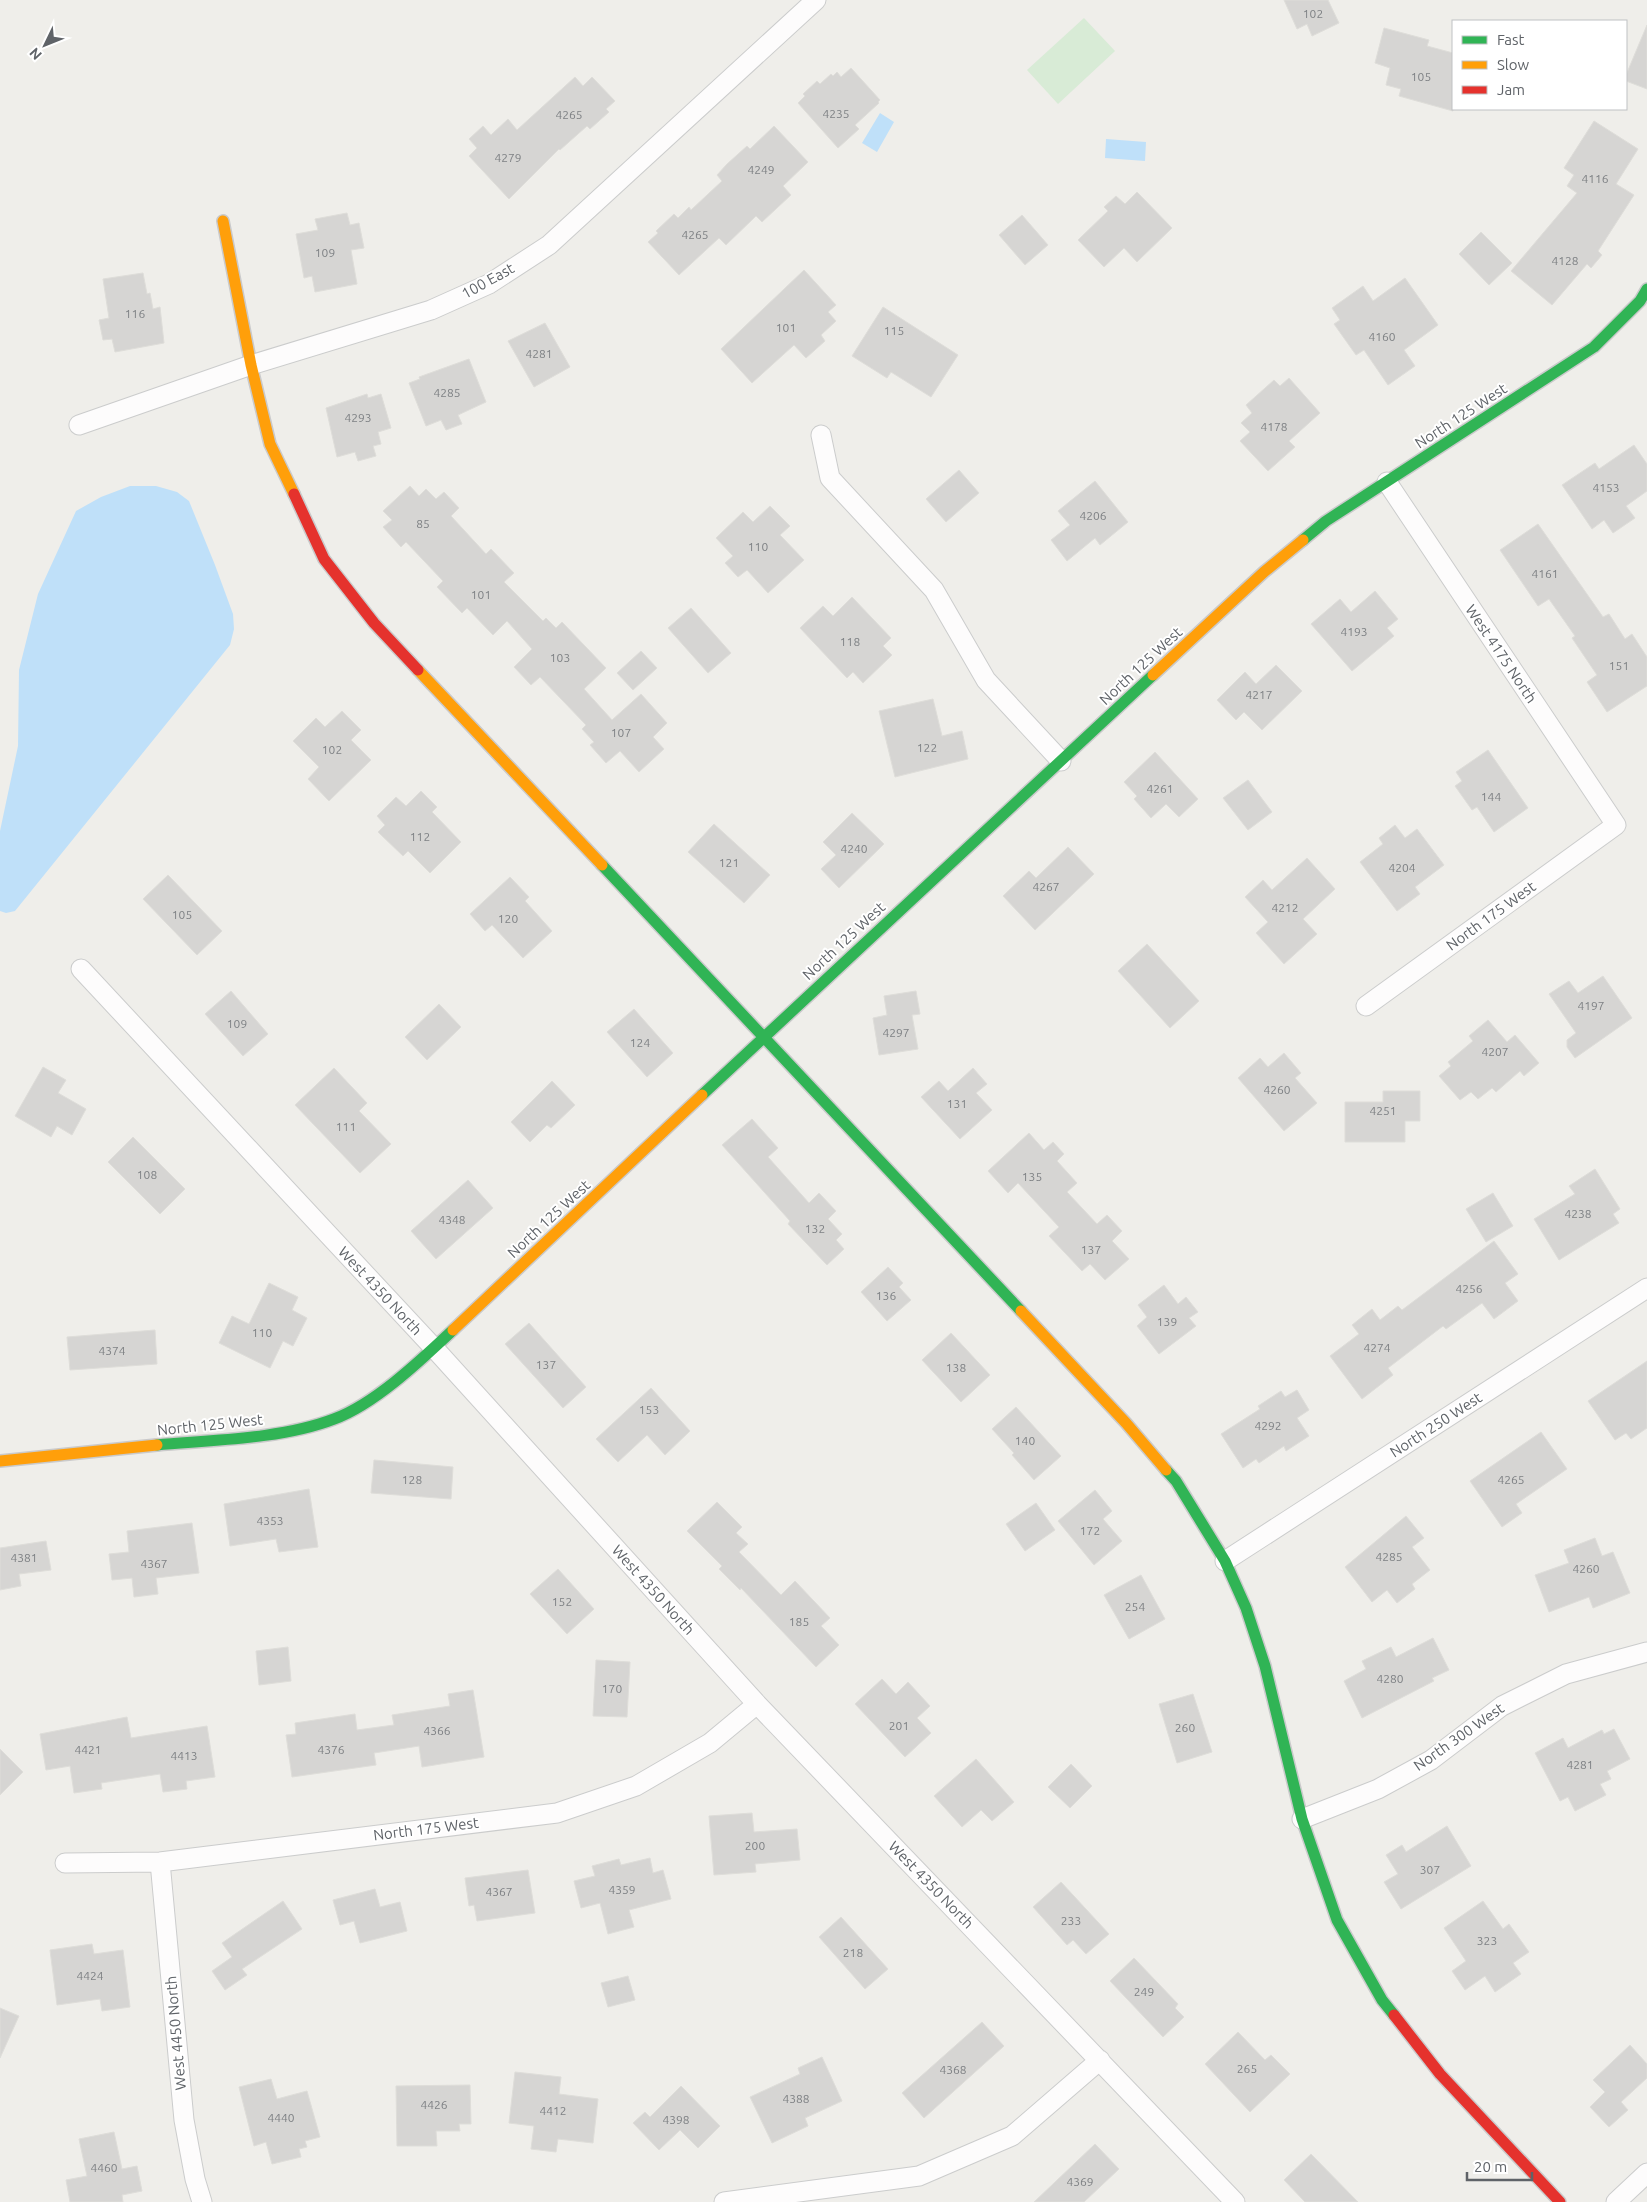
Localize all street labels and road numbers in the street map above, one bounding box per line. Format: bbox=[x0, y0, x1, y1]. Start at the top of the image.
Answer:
street label: 100 East bbox=[459, 259, 517, 302]
street label: North 125 West bbox=[1412, 379, 1510, 452]
street label: West 4175 North bbox=[1462, 601, 1541, 706]
street label: North 125 West bbox=[1096, 623, 1185, 708]
street label: North 175 West bbox=[1443, 877, 1539, 954]
street label: North 125 West bbox=[799, 898, 888, 983]
street label: North 125 West bbox=[504, 1176, 593, 1261]
street label: West 4350 North bbox=[335, 1243, 426, 1338]
street label: North 250 West bbox=[1387, 1388, 1485, 1461]
street label: North 125 West bbox=[156, 1410, 264, 1439]
street label: West 4350 North bbox=[609, 1541, 698, 1638]
street label: North 300 West bbox=[1410, 1699, 1507, 1774]
street label: North 175 West bbox=[372, 1814, 480, 1843]
street label: West 4350 North bbox=[885, 1837, 977, 1932]
street label: West 4450 North bbox=[162, 1975, 189, 2091]

